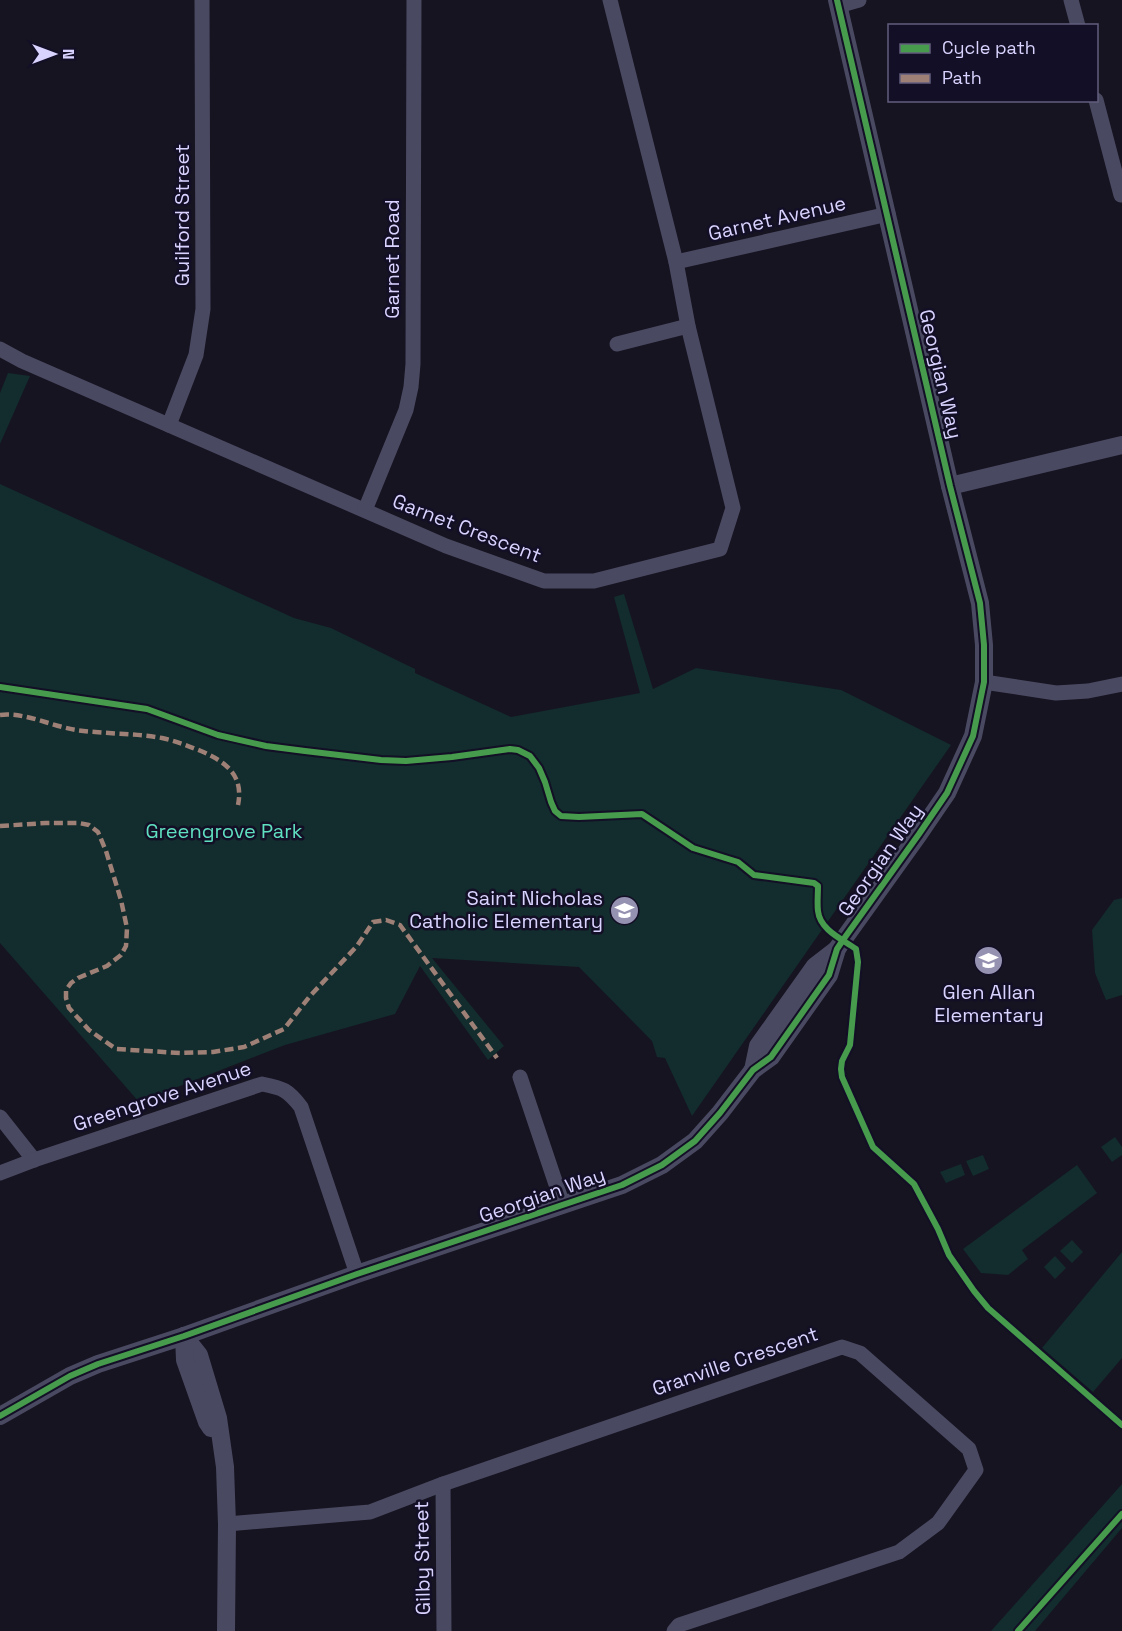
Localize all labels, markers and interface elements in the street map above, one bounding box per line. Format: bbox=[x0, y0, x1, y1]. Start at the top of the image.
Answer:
north arrow bbox=[24, 24, 84, 84]
legend bbox=[888, 24, 1098, 102]
text: Cycle path bbox=[942, 36, 1036, 59]
text: N bbox=[58, 49, 79, 59]
text: Path bbox=[942, 66, 982, 89]
street label: Guilford Street bbox=[169, 144, 195, 286]
street label: Garnet Avenue bbox=[706, 190, 848, 246]
street label: Garnet Road bbox=[379, 199, 405, 319]
street label: Georgian Way bbox=[914, 307, 968, 441]
street label: Garnet Crescent bbox=[389, 488, 545, 568]
street label: Georgian Way bbox=[832, 799, 928, 921]
park label: Greengrove Park bbox=[145, 818, 303, 844]
place label: Saint Nicholas Catholic Elementary bbox=[409, 885, 603, 934]
school or university icon: Saint Nicholas Catholic Elementary bbox=[608, 894, 640, 926]
school or university icon: Glen Allan Elementary bbox=[973, 945, 1005, 977]
place label: Glen Allan Elementary bbox=[934, 979, 1044, 1028]
street label: Greengrove Avenue bbox=[70, 1055, 254, 1137]
street label: Georgian Way bbox=[475, 1161, 609, 1229]
street label: Granville Crescent bbox=[649, 1320, 821, 1402]
street label: Gilby Street bbox=[408, 1501, 436, 1615]

